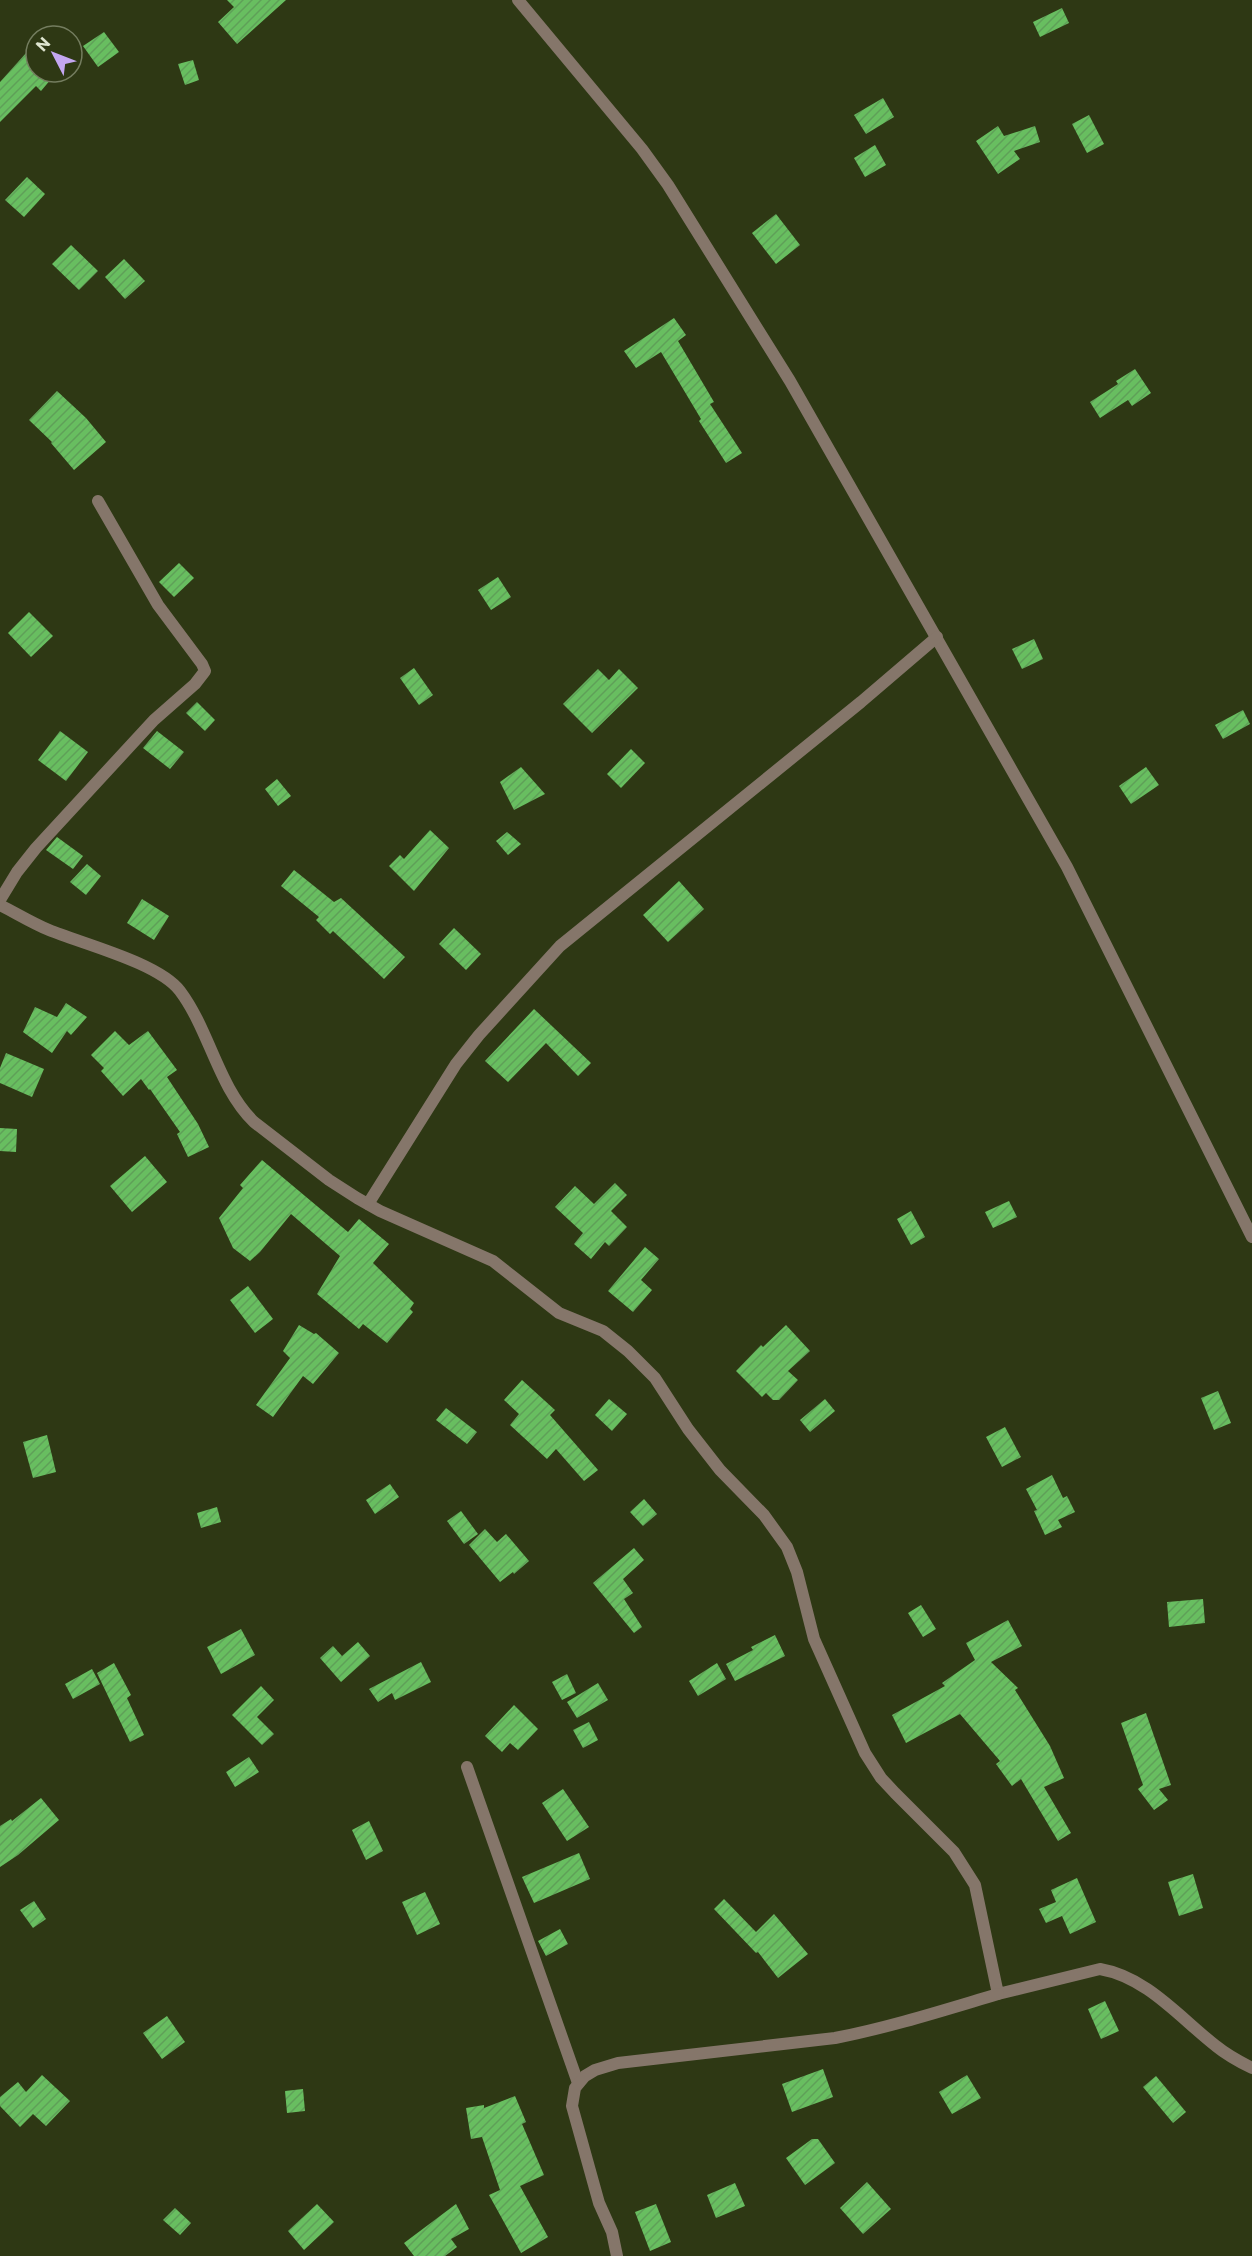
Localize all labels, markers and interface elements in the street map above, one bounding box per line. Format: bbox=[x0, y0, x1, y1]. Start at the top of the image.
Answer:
north arrow bbox=[24, 24, 84, 84]
text: N bbox=[31, 33, 54, 54]

